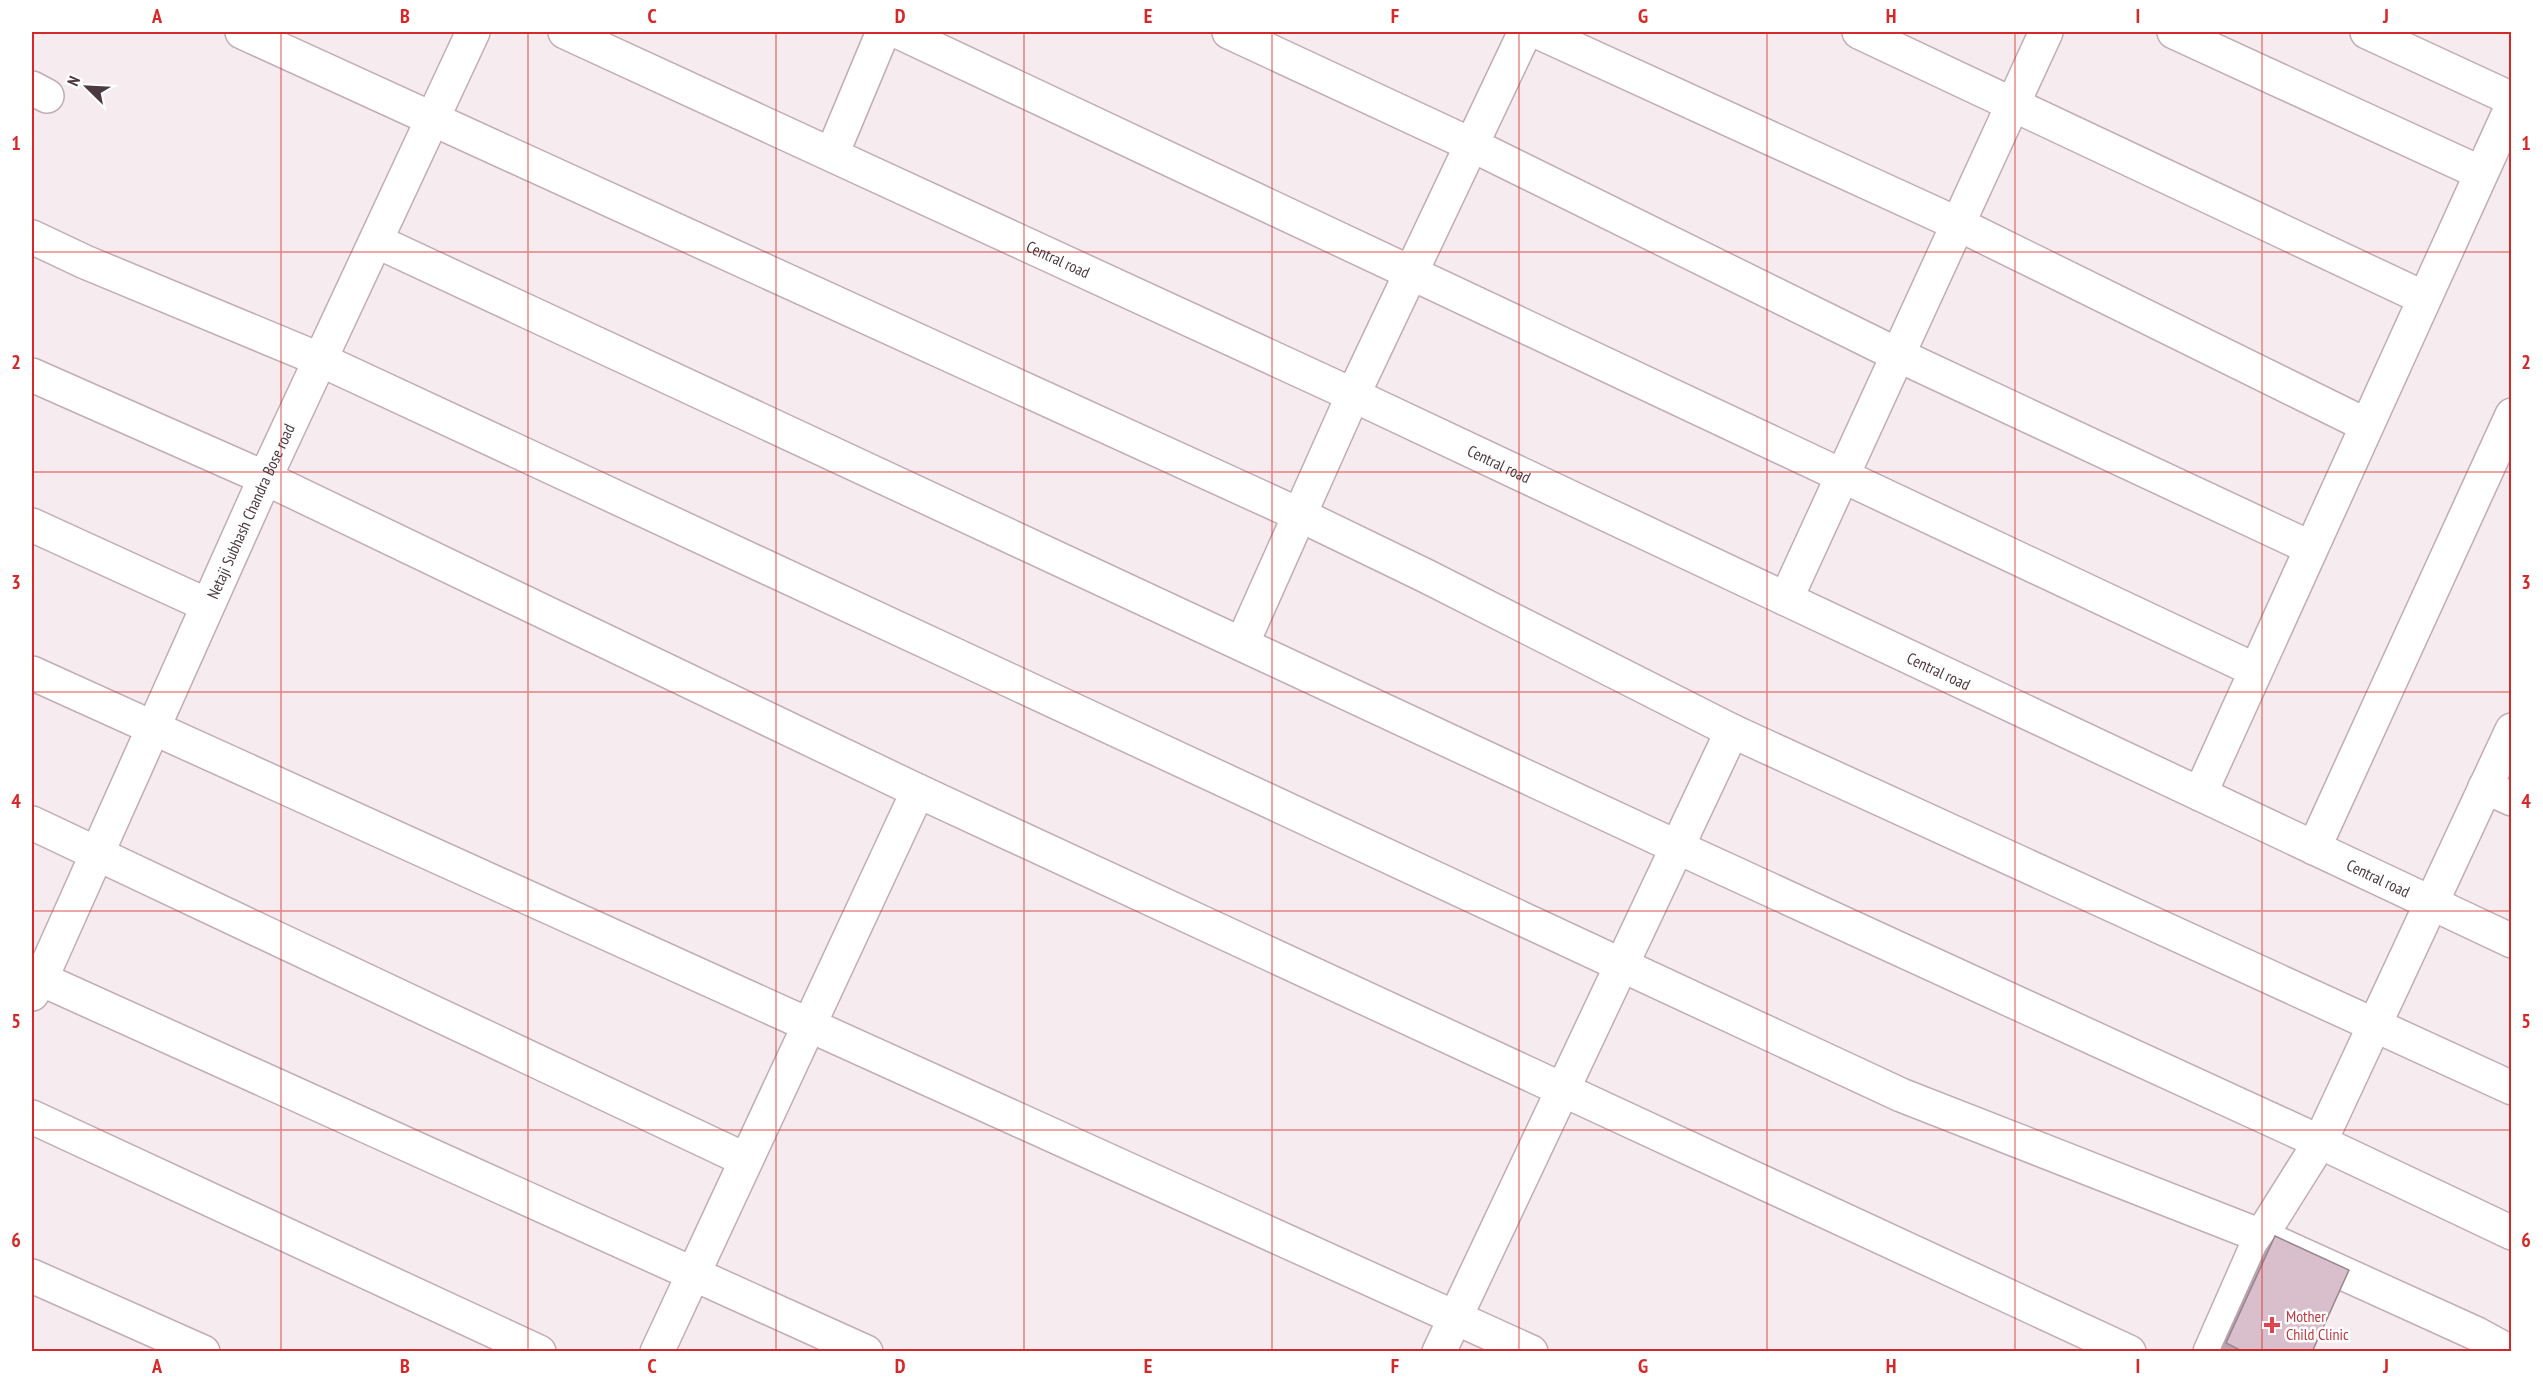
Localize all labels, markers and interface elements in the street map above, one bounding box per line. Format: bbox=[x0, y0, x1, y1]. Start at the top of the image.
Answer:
text: A bbox=[151, 3, 163, 29]
text: B bbox=[400, 3, 410, 29]
text: C bbox=[647, 3, 657, 29]
text: D bbox=[895, 3, 906, 29]
text: E bbox=[1144, 3, 1152, 29]
text: F bbox=[1391, 3, 1399, 29]
text: G bbox=[1638, 3, 1648, 29]
text: H bbox=[1886, 3, 1896, 29]
text: I bbox=[2136, 3, 2140, 29]
text: J bbox=[2382, 3, 2389, 29]
north arrow bbox=[57, 57, 117, 117]
text: N bbox=[62, 73, 84, 89]
text: 1 bbox=[11, 130, 21, 156]
text: 1 bbox=[2521, 130, 2531, 156]
street label: Central road bbox=[1023, 236, 1093, 282]
text: 2 bbox=[11, 349, 21, 375]
text: 2 bbox=[2521, 349, 2531, 375]
street label: Netaji Subhash Chandra Bose road bbox=[202, 421, 299, 602]
street label: Central road bbox=[1464, 440, 1534, 487]
text: 3 bbox=[11, 569, 21, 595]
text: 3 bbox=[2521, 569, 2531, 595]
street label: Central road bbox=[1904, 647, 1974, 694]
text: 4 bbox=[11, 788, 21, 814]
text: 4 bbox=[2521, 788, 2531, 814]
street label: Central road bbox=[2344, 855, 2413, 901]
text: 5 bbox=[11, 1008, 21, 1034]
text: 5 bbox=[2521, 1008, 2531, 1034]
text: 6 bbox=[11, 1227, 21, 1253]
text: 6 bbox=[2521, 1227, 2531, 1253]
place label: Mother Child Clinic bbox=[2286, 1306, 2349, 1344]
marker: Mother Child Clinic bbox=[2263, 1316, 2281, 1334]
text: A bbox=[151, 1353, 163, 1379]
text: B bbox=[400, 1353, 410, 1379]
text: C bbox=[647, 1353, 657, 1379]
text: D bbox=[895, 1353, 906, 1379]
text: E bbox=[1144, 1353, 1152, 1379]
text: F bbox=[1391, 1353, 1399, 1379]
text: G bbox=[1638, 1353, 1648, 1379]
text: H bbox=[1886, 1353, 1896, 1379]
text: I bbox=[2136, 1353, 2140, 1379]
text: J bbox=[2382, 1353, 2389, 1379]

